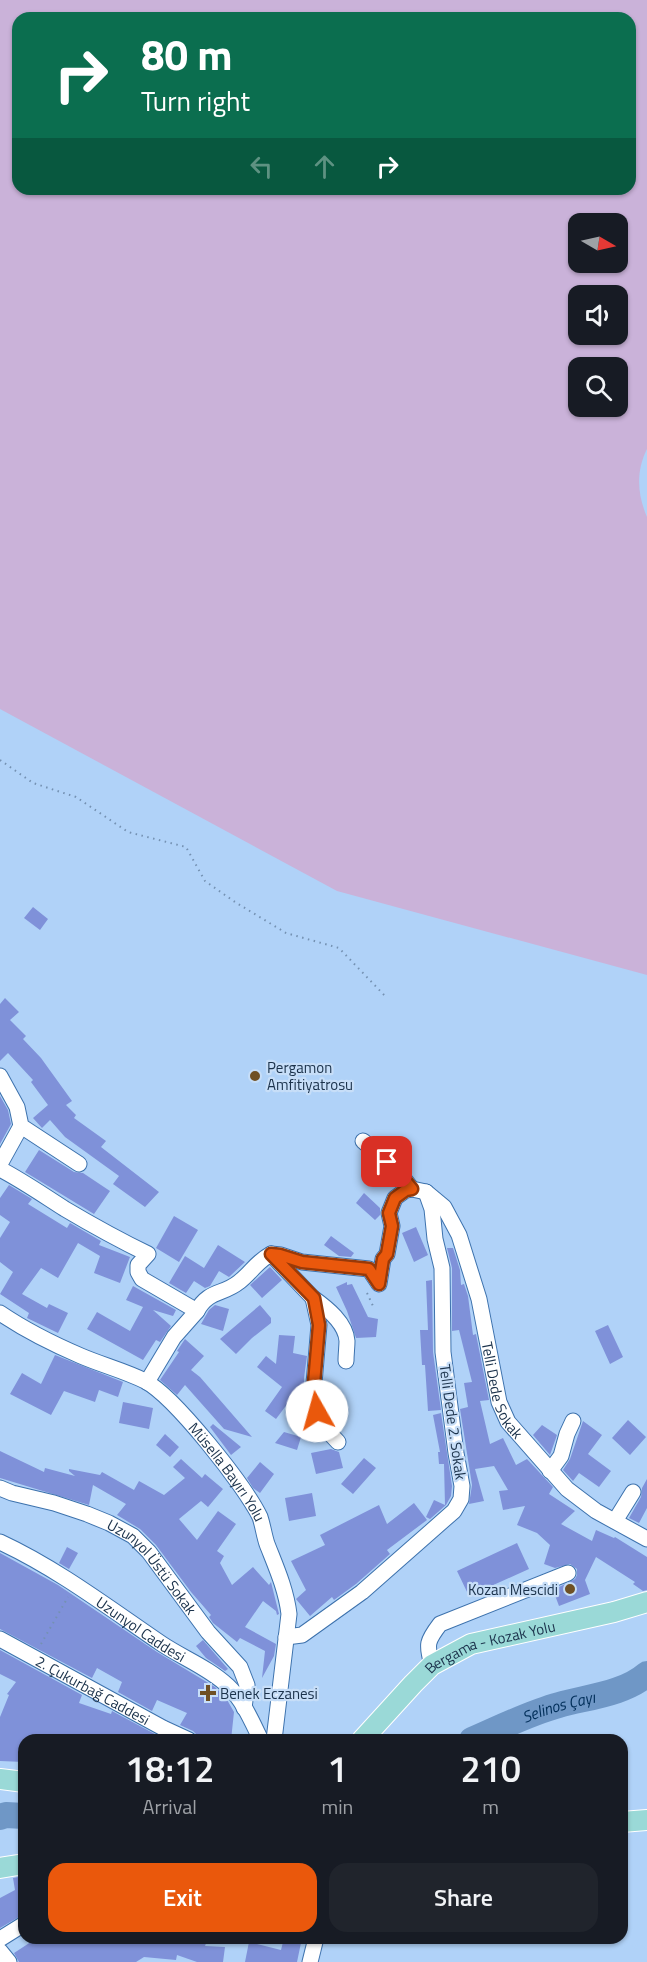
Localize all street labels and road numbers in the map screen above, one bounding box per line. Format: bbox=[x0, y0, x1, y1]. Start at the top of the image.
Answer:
street label: Telli Dede Sokak bbox=[476, 1340, 529, 1443]
street label: Telli Dede 2. Sokak bbox=[434, 1363, 472, 1481]
street label: Müsella Bayırı Yolu bbox=[183, 1417, 272, 1525]
street label: Uzunyol Üstü Sokak bbox=[103, 1513, 203, 1619]
street label: Uzunyol Caddesi bbox=[92, 1590, 190, 1667]
street label: Bergama - Kozak Yolu bbox=[419, 1614, 557, 1678]
street label: 2. Çukurbağ Caddesi bbox=[32, 1649, 154, 1730]

